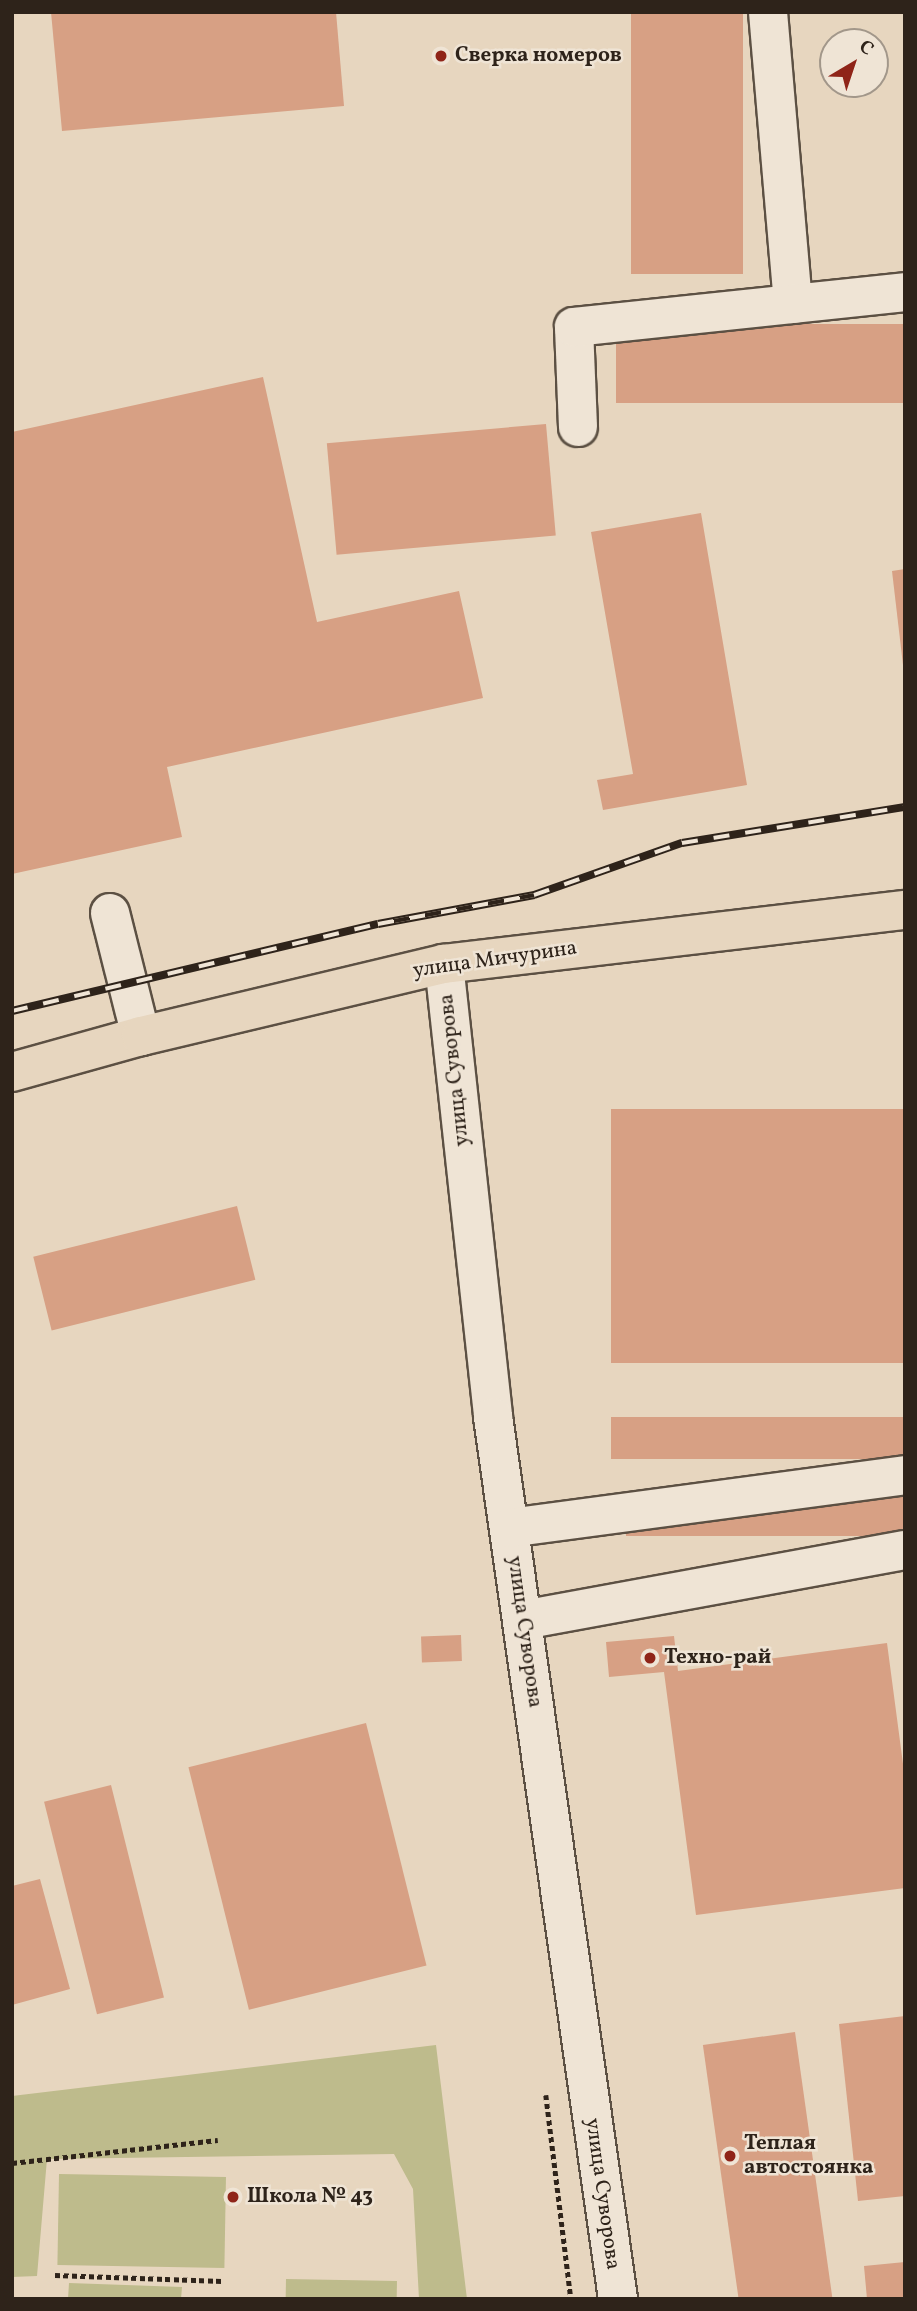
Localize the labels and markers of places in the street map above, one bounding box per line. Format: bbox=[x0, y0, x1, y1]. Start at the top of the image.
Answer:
place label: Сверка номеров bbox=[455, 43, 622, 69]
marker: Сверка номеров bbox=[433, 48, 449, 64]
place label: Техно-рай bbox=[664, 1645, 771, 1671]
marker: Техно-рай bbox=[642, 1650, 658, 1666]
place label: Теплая автостоянка bbox=[744, 2131, 873, 2181]
marker: Теплая автостоянка bbox=[722, 2148, 738, 2164]
place label: Школа № 43 bbox=[247, 2184, 373, 2210]
marker: Школа № 43 bbox=[225, 2189, 241, 2205]

